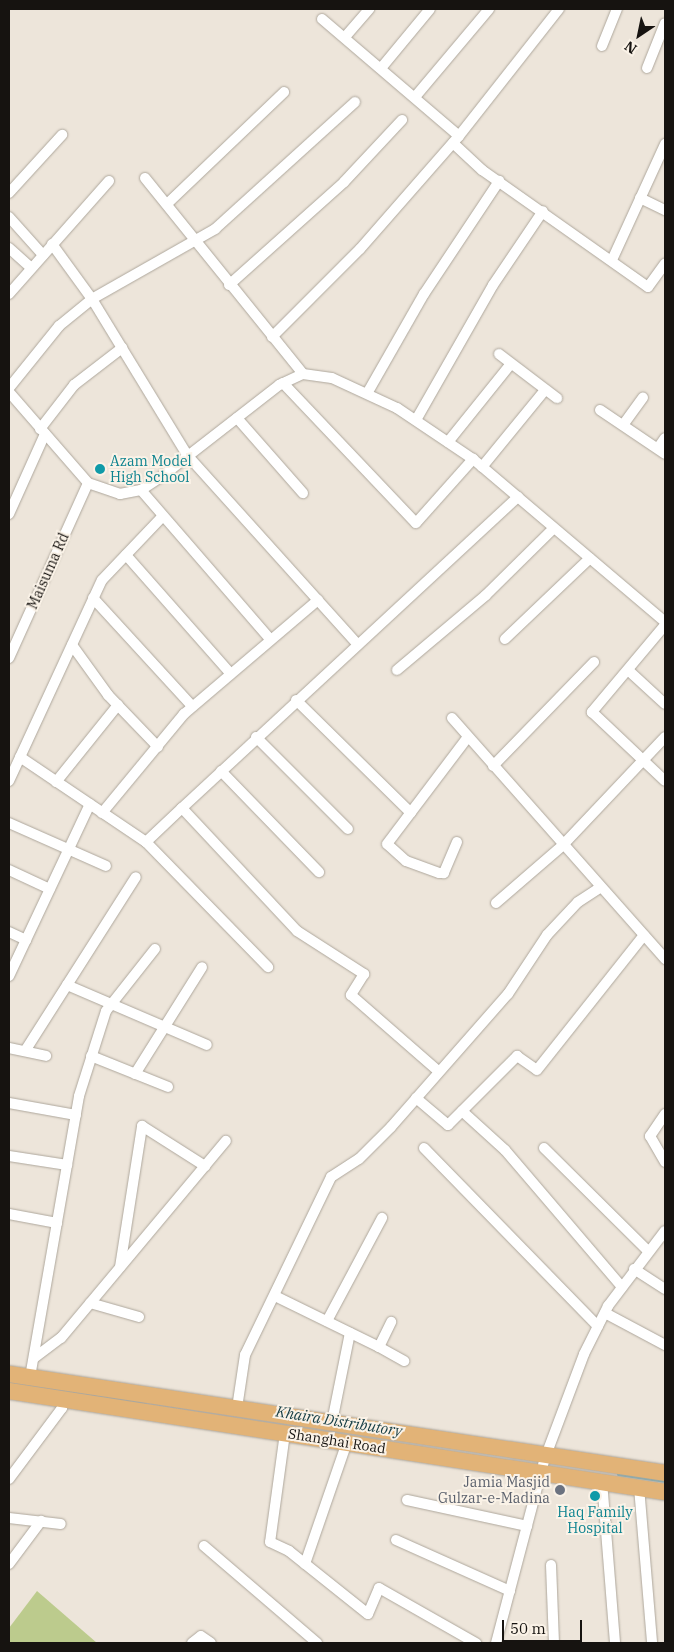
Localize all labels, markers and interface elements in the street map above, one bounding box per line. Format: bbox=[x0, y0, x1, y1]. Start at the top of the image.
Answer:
north arrow bbox=[614, 10, 664, 60]
text: N bbox=[621, 37, 640, 58]
place label: Azam Model High School bbox=[110, 453, 192, 486]
marker: Azam Model High School bbox=[94, 463, 106, 475]
street label: Maisuma Rd bbox=[24, 530, 72, 612]
water label: Khaira Distributory bbox=[275, 1402, 403, 1440]
street label: Shanghai Road bbox=[287, 1425, 387, 1457]
place label: Jamia Masjid Gulzar-e-Madina bbox=[438, 1474, 550, 1506]
marker: Jamia Masjid Gulzar-e-Madina bbox=[554, 1484, 566, 1496]
marker: Haq Family Hospital bbox=[589, 1490, 601, 1502]
place label: Haq Family Hospital bbox=[557, 1504, 633, 1536]
scale bar bbox=[504, 1610, 584, 1642]
text: 50 m bbox=[510, 1619, 546, 1638]

